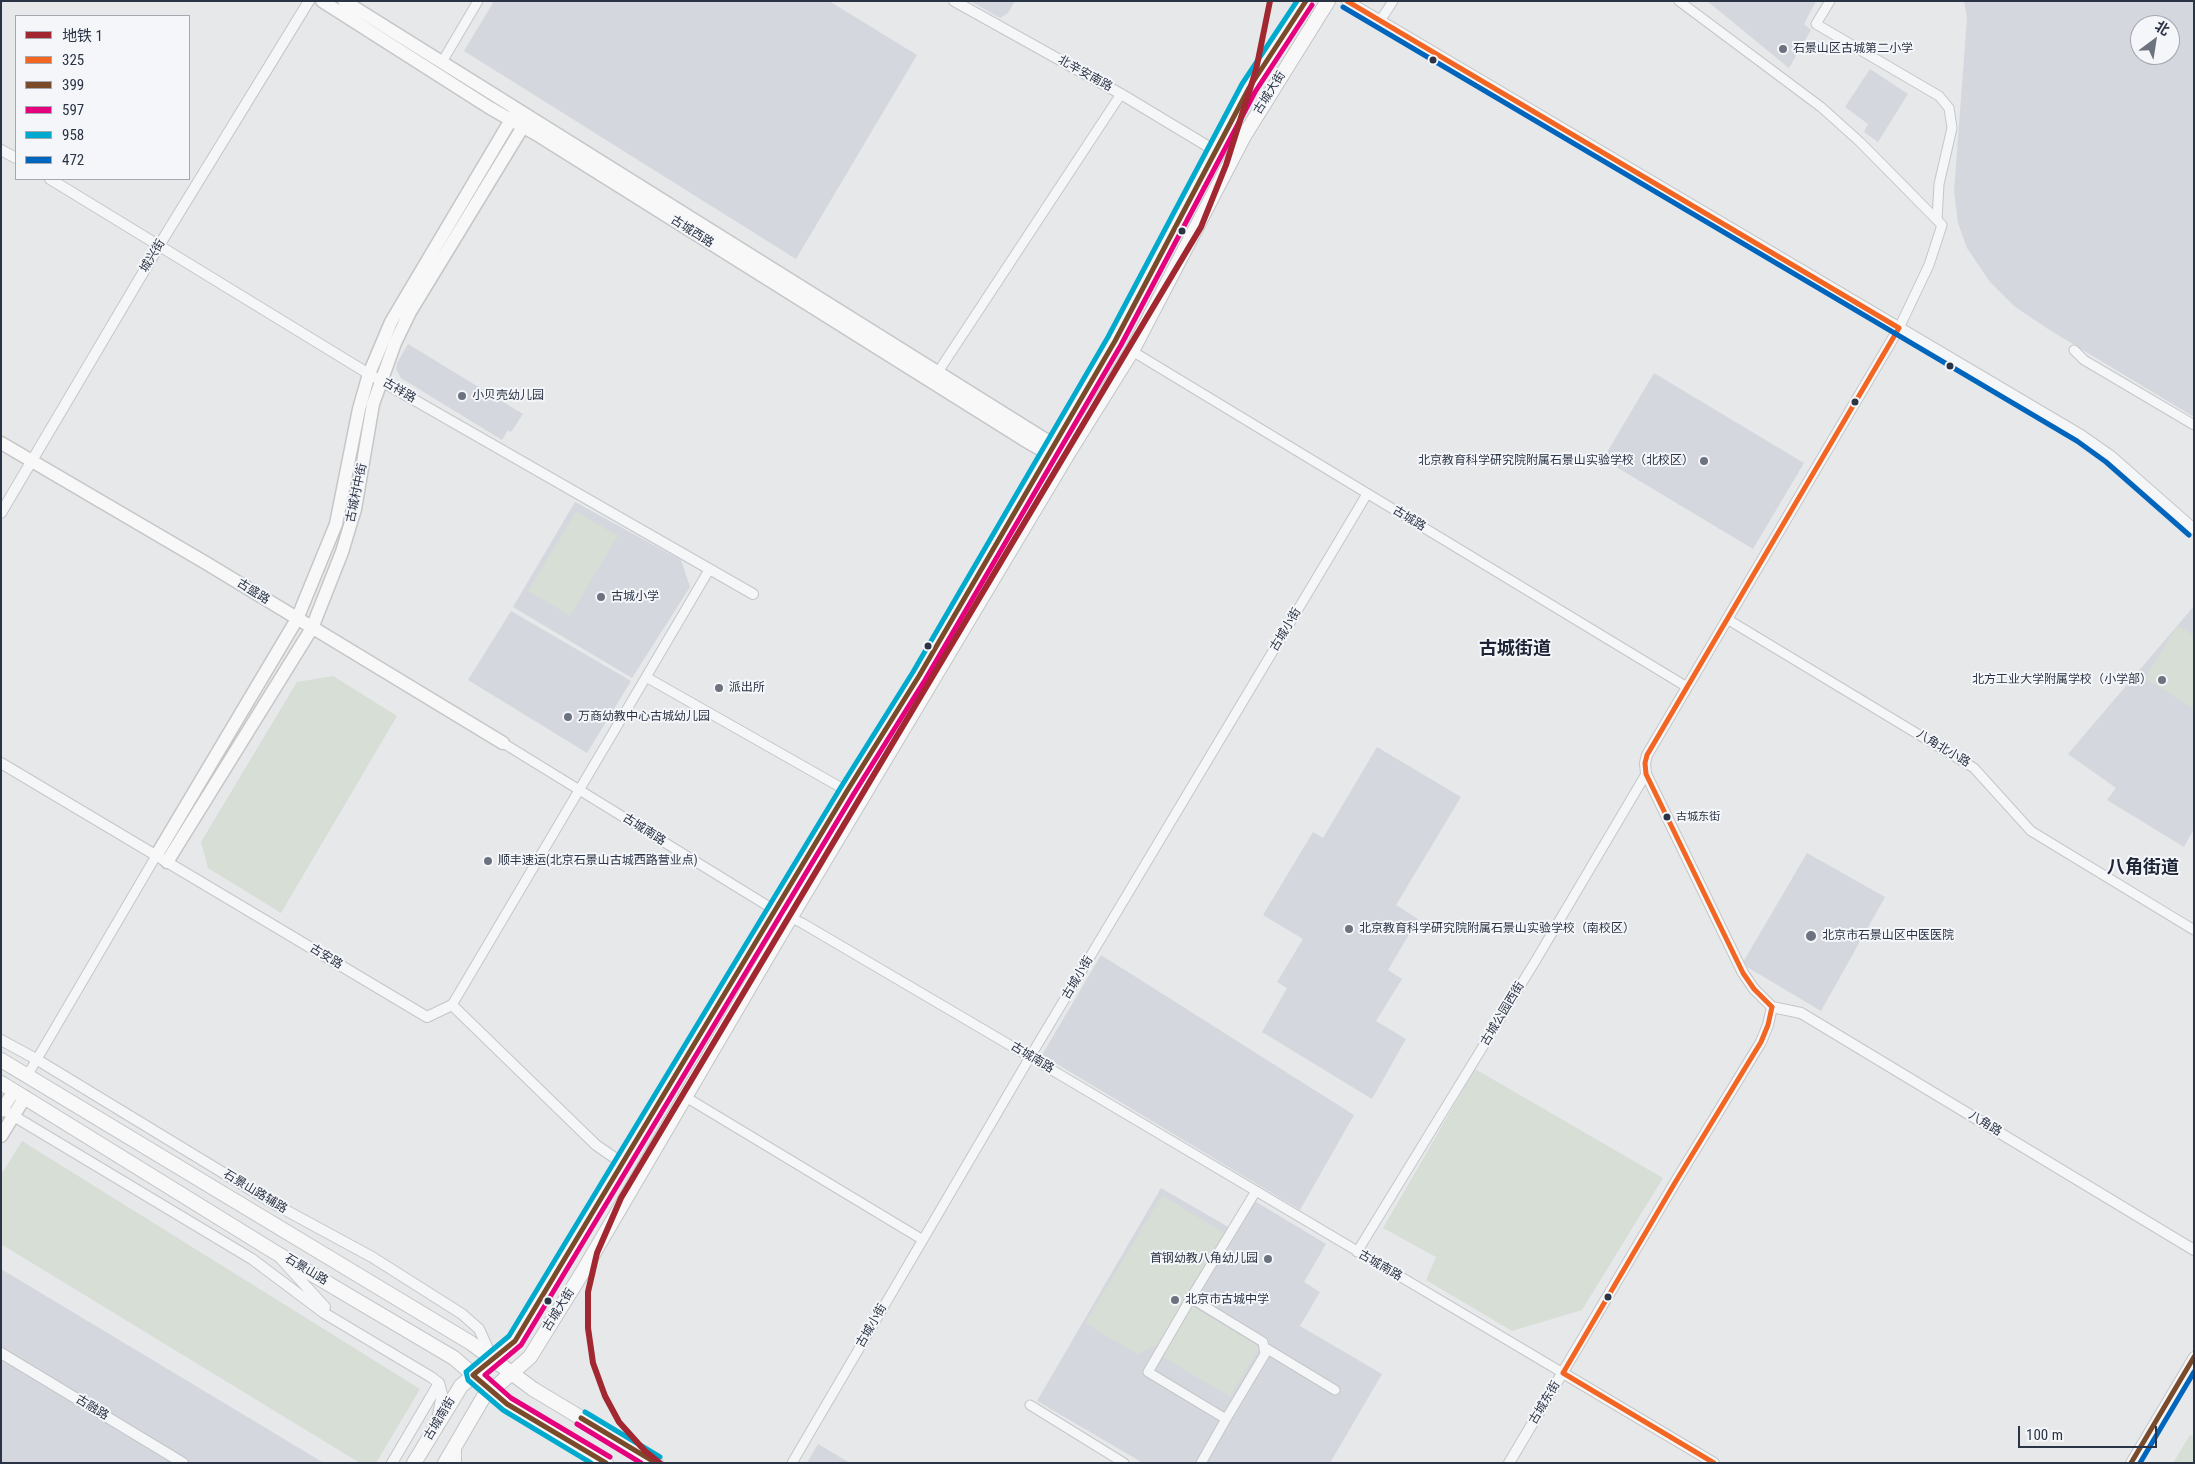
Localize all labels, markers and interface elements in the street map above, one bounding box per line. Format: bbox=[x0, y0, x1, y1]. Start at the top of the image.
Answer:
legend bbox=[15, 15, 190, 180]
north arrow bbox=[2130, 15, 2180, 65]
text: 北 bbox=[2152, 18, 2172, 38]
text: 地铁 1 bbox=[62, 27, 103, 45]
place label: 石景山区古城第二小学 bbox=[1793, 42, 1913, 56]
marker: 石景山区古城第二小学 bbox=[1777, 43, 1789, 55]
text: 325 bbox=[62, 51, 84, 69]
street label: 北辛安南路 bbox=[1055, 53, 1115, 95]
unlabelled marker bbox=[1428, 55, 1438, 65]
street label: 古城大街 bbox=[1251, 69, 1289, 117]
text: 399 bbox=[62, 76, 84, 94]
text: 597 bbox=[62, 101, 84, 119]
text: 958 bbox=[62, 126, 84, 144]
text: 472 bbox=[62, 151, 84, 169]
street label: 古城西路 bbox=[668, 213, 716, 251]
unlabelled marker bbox=[1177, 226, 1187, 236]
street label: 城兴街 bbox=[138, 237, 168, 275]
unlabelled marker bbox=[1945, 361, 1955, 371]
street label: 古祥路 bbox=[380, 376, 418, 406]
place label: 小贝壳幼儿园 bbox=[472, 389, 544, 403]
marker: 小贝壳幼儿园 bbox=[456, 390, 468, 402]
unlabelled marker bbox=[1850, 397, 1860, 407]
place label: 北京教育科学研究院附属石景山实验学校（北校区） bbox=[1418, 454, 1694, 468]
marker: 北京教育科学研究院附属石景山实验学校（北校区） bbox=[1698, 455, 1710, 467]
street label: 古城村中街 bbox=[344, 462, 370, 524]
street label: 古城路 bbox=[1390, 504, 1428, 534]
street label: 古盛路 bbox=[234, 576, 272, 608]
place label: 古城小学 bbox=[611, 590, 659, 604]
marker: 古城小学 bbox=[595, 591, 607, 603]
street label: 古城小街 bbox=[1267, 606, 1305, 654]
district label: 古城街道 bbox=[1479, 638, 1551, 660]
unlabelled marker bbox=[923, 641, 933, 651]
place label: 北方工业大学附属学校（小学部） bbox=[1972, 673, 2152, 687]
marker: 北方工业大学附属学校（小学部） bbox=[2156, 674, 2168, 686]
place label: 派出所 bbox=[729, 681, 765, 695]
marker: 派出所 bbox=[713, 682, 725, 694]
place label: 万商幼教中心古城幼儿园 bbox=[578, 710, 710, 724]
marker: 万商幼教中心古城幼儿园 bbox=[562, 711, 574, 723]
street label: 八角北小路 bbox=[1914, 727, 1972, 771]
place label: 古城东街 bbox=[1676, 810, 1720, 824]
street label: 古城南路 bbox=[620, 811, 668, 849]
marker: 古城东街 bbox=[1662, 812, 1672, 822]
place label: 顺丰速运(北京石景山古城西路营业点) bbox=[498, 854, 698, 868]
marker: 顺丰速运(北京石景山古城西路营业点) bbox=[482, 855, 494, 867]
district label: 八角街道 bbox=[2107, 857, 2179, 879]
place label: 北京教育科学研究院附属石景山实验学校（南校区） bbox=[1359, 922, 1635, 936]
marker: 北京教育科学研究院附属石景山实验学校（南校区） bbox=[1343, 923, 1355, 935]
marker: 北京市石景山区中医医院 bbox=[1804, 929, 1818, 943]
place label: 北京市石景山区中医医院 bbox=[1822, 929, 1954, 943]
street label: 古安路 bbox=[307, 942, 345, 972]
street label: 古城小街 bbox=[1059, 954, 1097, 1002]
street label: 古城公园西街 bbox=[1478, 979, 1528, 1049]
street label: 古城南路 bbox=[1008, 1039, 1056, 1077]
street label: 八角路 bbox=[1966, 1109, 2004, 1139]
street label: 石景山路辅路 bbox=[220, 1167, 290, 1217]
street label: 古城南路 bbox=[1356, 1248, 1404, 1284]
street label: 石景山路 bbox=[282, 1251, 330, 1289]
place label: 首钢幼教八角幼儿园 bbox=[1150, 1252, 1258, 1266]
marker: 首钢幼教八角幼儿园 bbox=[1262, 1253, 1274, 1265]
street label: 古城大街 bbox=[540, 1286, 578, 1334]
unlabelled marker bbox=[1603, 1292, 1613, 1302]
place label: 北京市古城中学 bbox=[1185, 1293, 1269, 1307]
marker: 北京市古城中学 bbox=[1169, 1294, 1181, 1306]
unlabelled marker bbox=[543, 1296, 553, 1306]
street label: 古城小街 bbox=[854, 1302, 890, 1350]
street label: 古城东街 bbox=[1526, 1379, 1564, 1427]
street label: 古融路 bbox=[73, 1393, 111, 1423]
street label: 古城南街 bbox=[421, 1395, 459, 1443]
scale bar bbox=[2020, 1416, 2159, 1448]
text: 100 m bbox=[2026, 1426, 2063, 1444]

